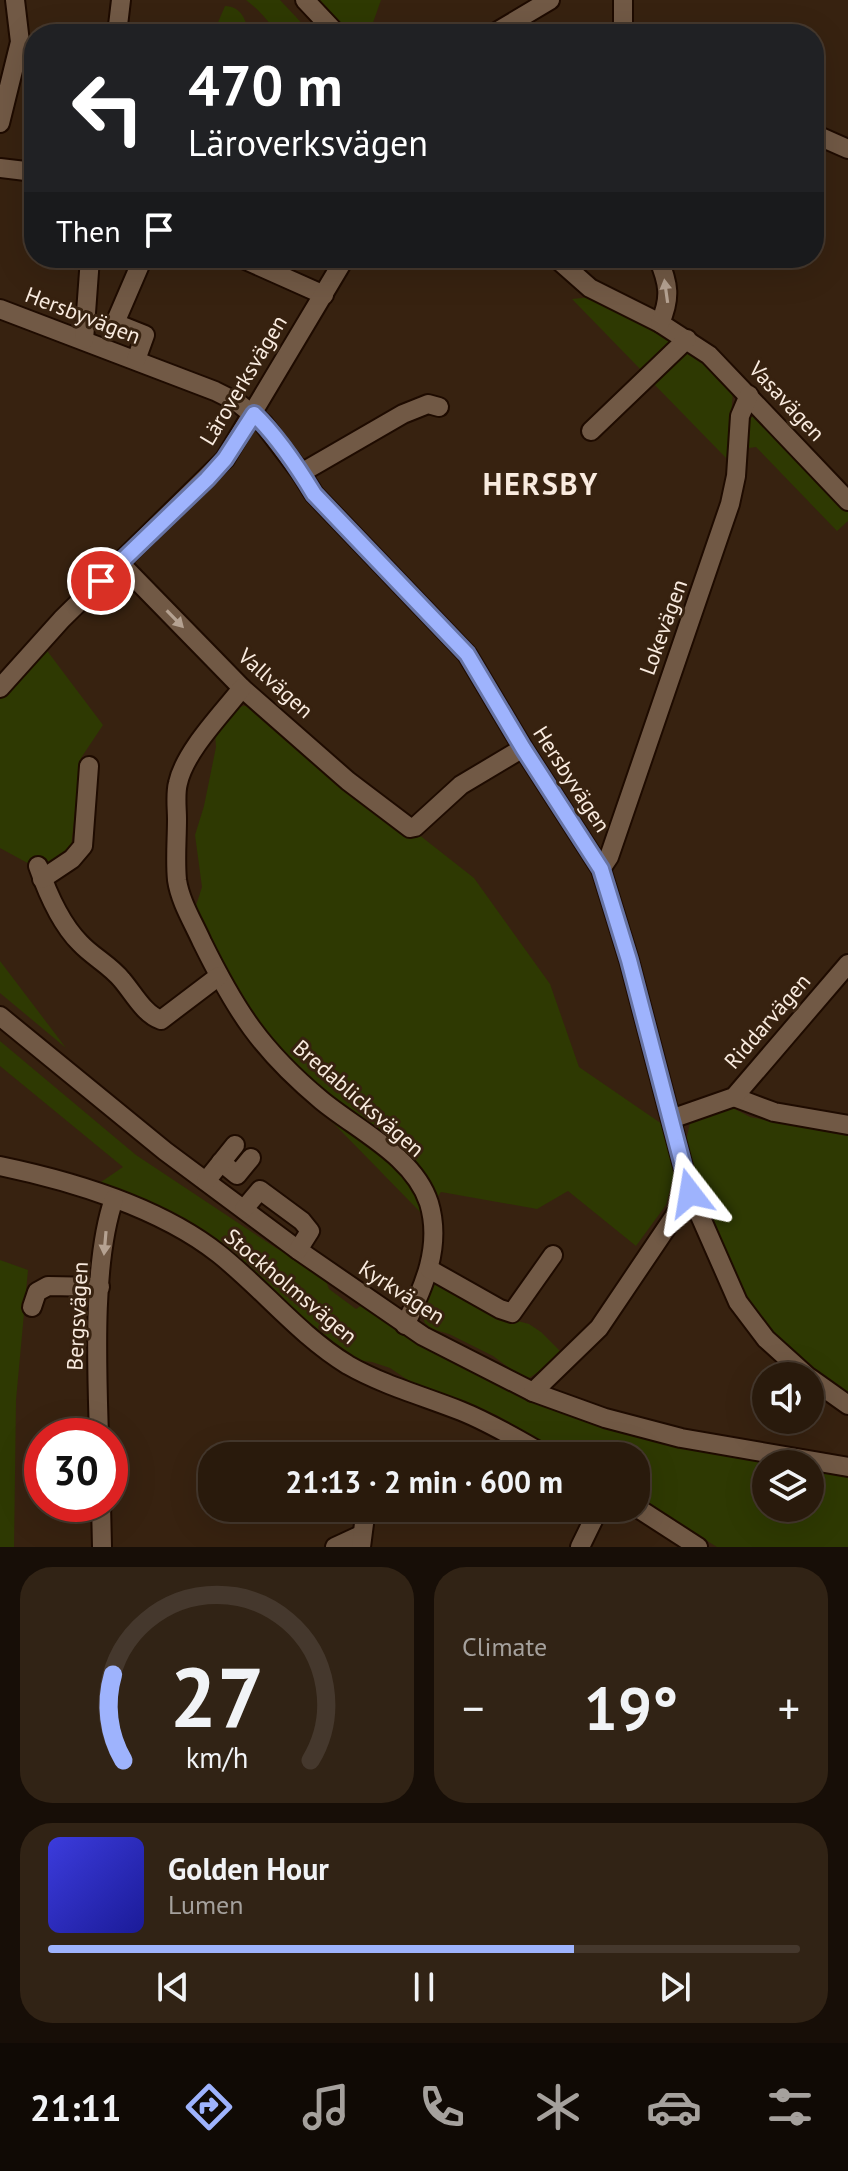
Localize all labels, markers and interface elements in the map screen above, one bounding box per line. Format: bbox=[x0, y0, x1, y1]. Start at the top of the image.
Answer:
text: 470 m bbox=[188, 49, 343, 121]
icon: left bbox=[56, 56, 160, 160]
text: Läroverksvägen bbox=[188, 119, 428, 166]
icon: arrive bbox=[137, 208, 181, 252]
text: Then bbox=[56, 211, 121, 250]
one-way arrow bbox=[659, 278, 672, 303]
street label: Hersbyvägen bbox=[21, 280, 145, 350]
street label: Läroverksvägen bbox=[193, 310, 293, 450]
street label: Vasavägen bbox=[742, 355, 831, 447]
district label: HERSBY bbox=[483, 464, 599, 503]
pin bbox=[67, 547, 135, 615]
icon: arrive bbox=[79, 559, 123, 603]
street label: Lokevägen bbox=[633, 576, 693, 678]
one-way arrow bbox=[165, 609, 184, 628]
street label: Vallvägen bbox=[232, 641, 319, 724]
street label: Hersbyvägen bbox=[527, 721, 617, 837]
street label: Riddarvägen bbox=[718, 967, 816, 1075]
street label: Bredablicksvägen bbox=[288, 1033, 430, 1163]
position arrow bbox=[648, 1151, 732, 1235]
street label: Stockholmsvägen bbox=[219, 1222, 363, 1350]
one-way arrow bbox=[98, 1231, 111, 1256]
street label: Kyrkvägen bbox=[354, 1254, 450, 1330]
street label: Bergsvägen bbox=[60, 1261, 94, 1371]
map controls bbox=[752, 1362, 824, 1522]
button: sound bbox=[752, 1362, 824, 1434]
speed limit sign: 30 bbox=[24, 1418, 128, 1522]
button: layers bbox=[752, 1450, 824, 1522]
text: 21:13 · 2 min · 600 m bbox=[285, 1462, 563, 1501]
text: Climate bbox=[462, 1630, 547, 1663]
text: 27 bbox=[170, 1642, 264, 1750]
text: 19° bbox=[584, 1669, 678, 1747]
text: − bbox=[462, 1679, 484, 1736]
text: + bbox=[778, 1679, 800, 1736]
text: km/h bbox=[186, 1739, 248, 1776]
text: Golden Hour bbox=[168, 1849, 329, 1888]
text: Lumen bbox=[168, 1888, 243, 1921]
icon: previous bbox=[151, 1965, 195, 2009]
icon: pause bbox=[402, 1965, 446, 2009]
icon: next bbox=[653, 1965, 697, 2009]
icon: directions bbox=[181, 2079, 237, 2135]
icon: music bbox=[298, 2079, 354, 2135]
icon: phone bbox=[414, 2079, 470, 2135]
icon: climate bbox=[530, 2079, 586, 2135]
icon: car bbox=[646, 2079, 702, 2135]
icon: filters bbox=[762, 2079, 818, 2135]
text: 21:11 bbox=[30, 2084, 121, 2131]

